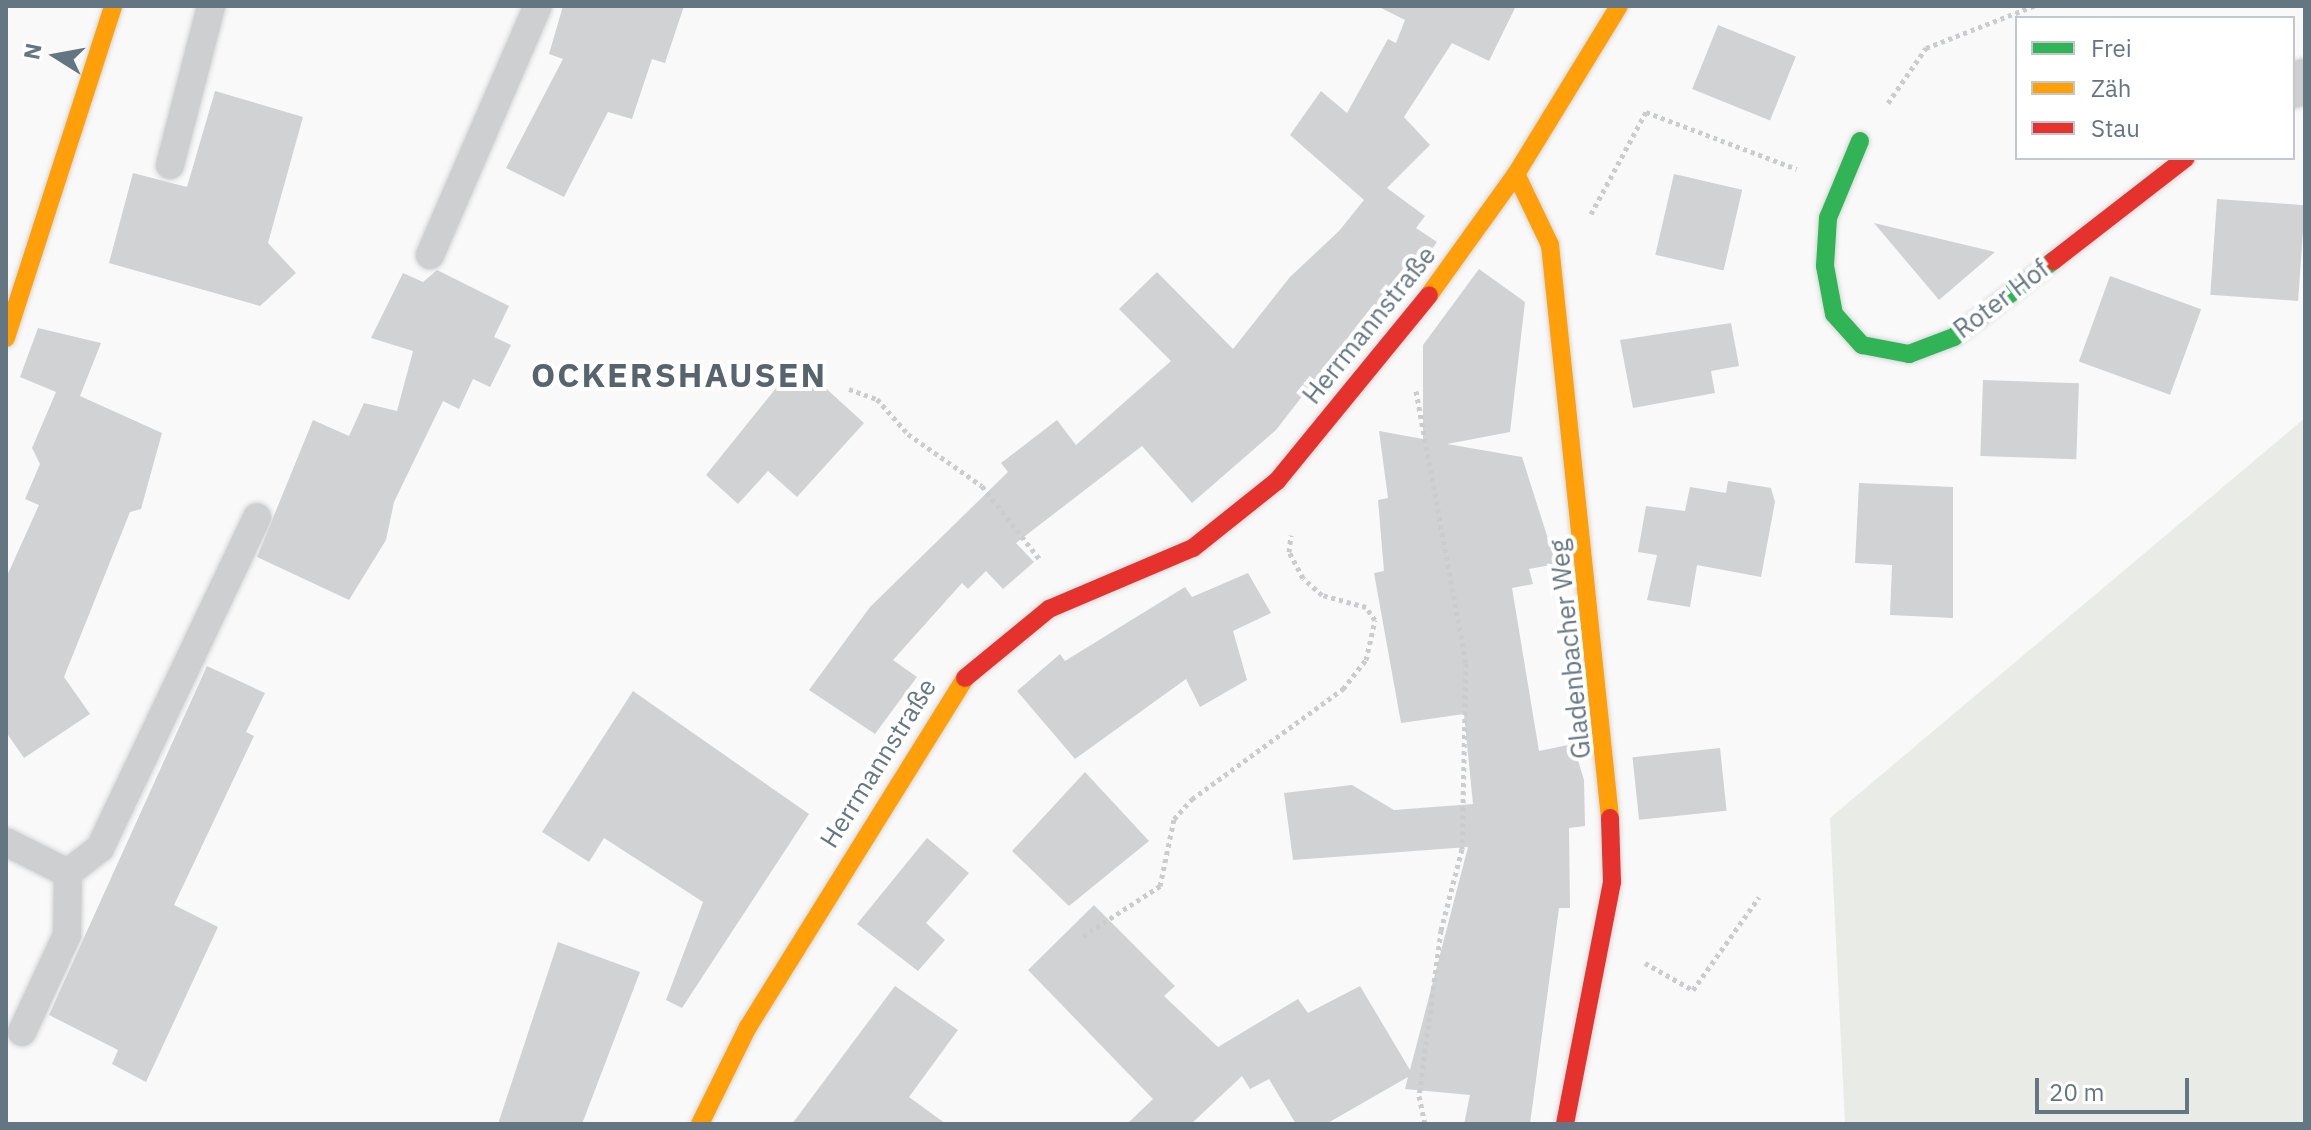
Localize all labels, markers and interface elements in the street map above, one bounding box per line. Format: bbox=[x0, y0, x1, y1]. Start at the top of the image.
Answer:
north arrow bbox=[16, 16, 96, 96]
legend bbox=[2015, 16, 2295, 160]
text: Frei bbox=[2091, 32, 2132, 64]
text: N bbox=[16, 41, 48, 62]
text: Zäh bbox=[2091, 72, 2131, 104]
text: Stau bbox=[2091, 112, 2140, 144]
street label: Herrmannstraße bbox=[1296, 240, 1442, 410]
street label: Roter Hof bbox=[1947, 253, 2055, 345]
district label: OCKERSHAUSEN bbox=[531, 355, 827, 395]
street label: Gladenbacher Weg bbox=[1543, 538, 1597, 760]
street label: Herrmannstraße bbox=[813, 673, 943, 853]
scale bar bbox=[2039, 1062, 2193, 1112]
text: 20 m bbox=[2049, 1076, 2104, 1108]

